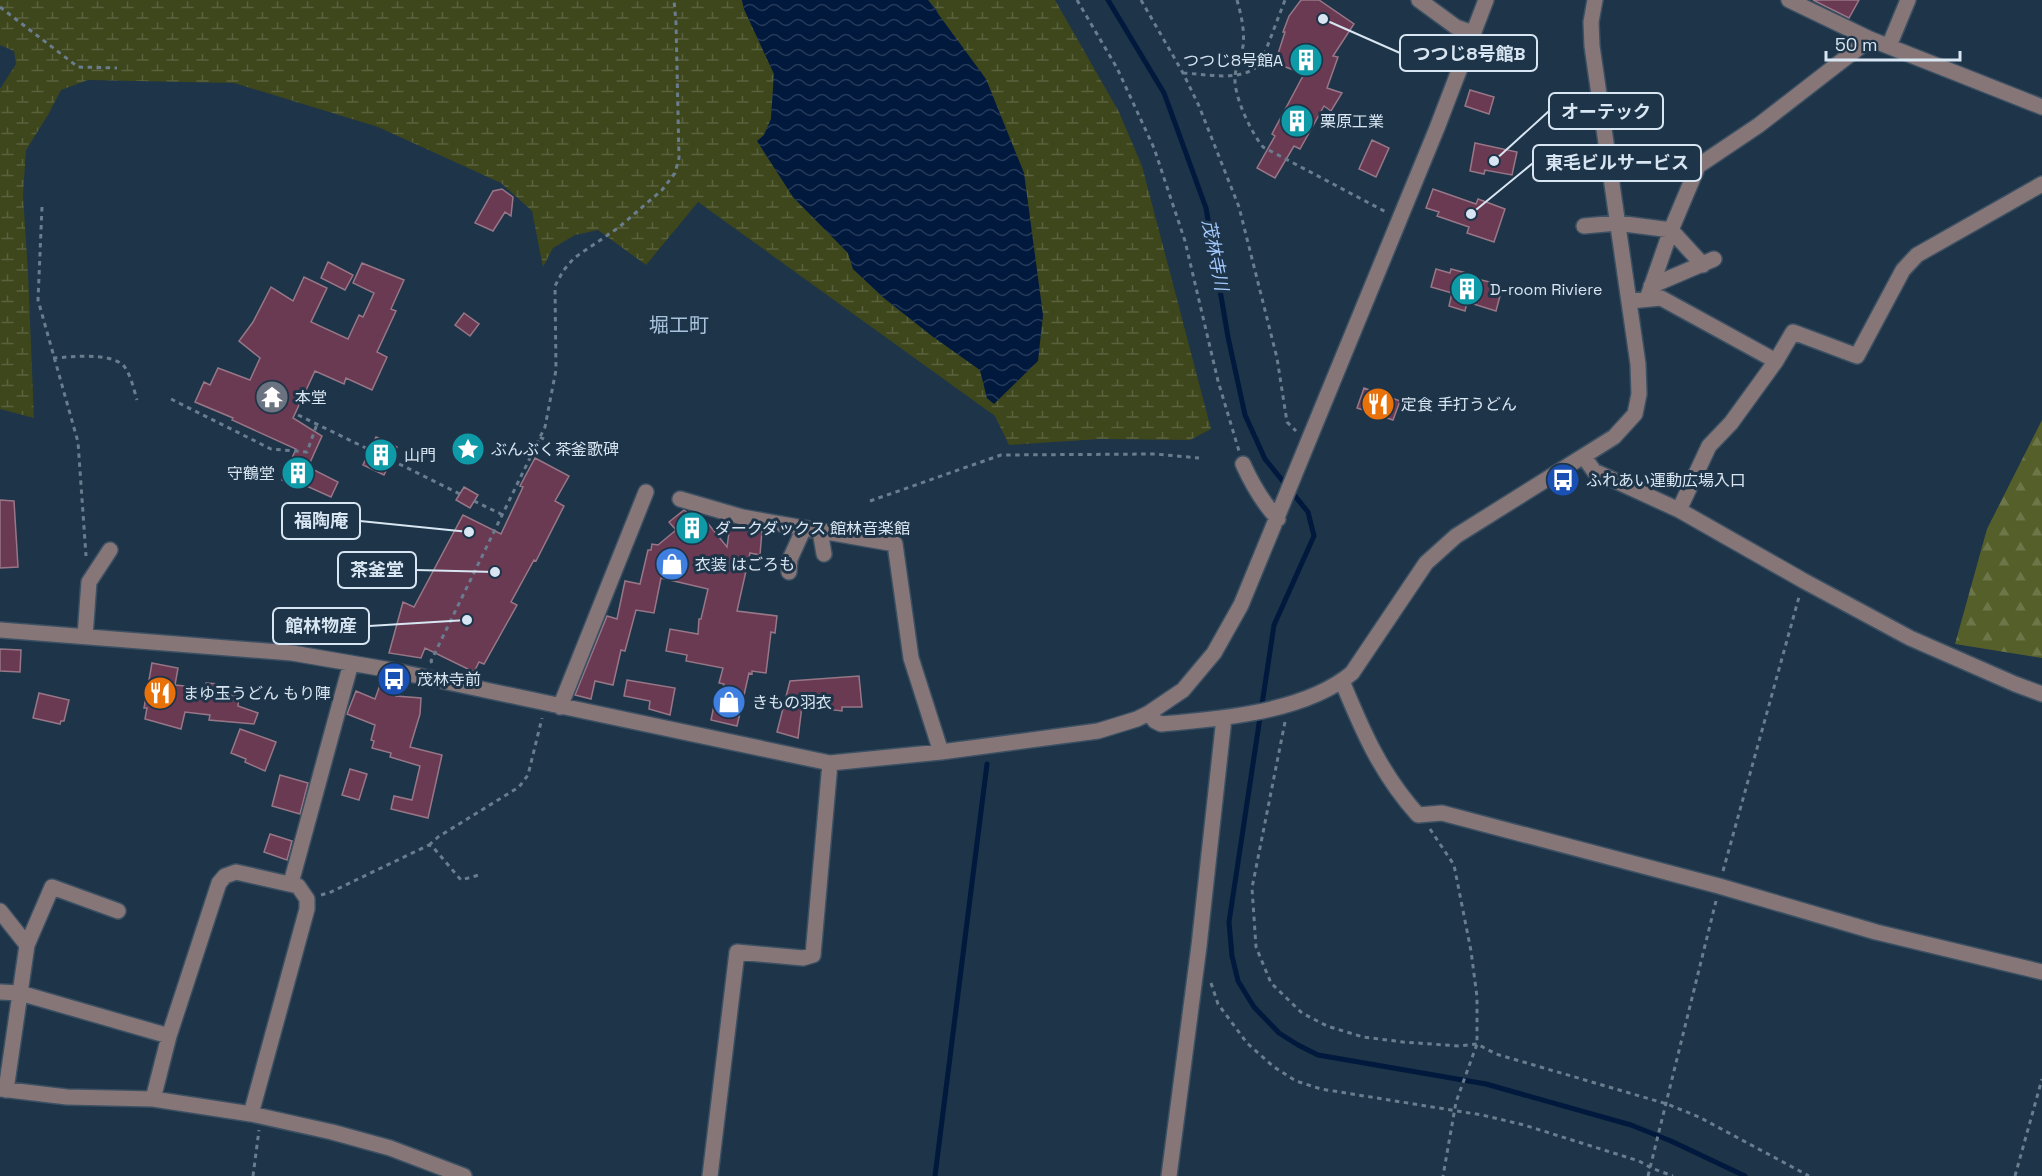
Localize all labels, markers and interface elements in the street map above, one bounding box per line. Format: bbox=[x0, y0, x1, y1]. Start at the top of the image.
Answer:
scale bar bbox=[1826, 24, 1960, 62]
text: 50 m bbox=[1835, 33, 1877, 56]
callout: つつじ8号館B bbox=[1400, 35, 1537, 71]
building icon: つつじ8号館A bbox=[1288, 42, 1324, 78]
text: つつじ8号館B bbox=[1413, 42, 1525, 65]
place label: つつじ8号館A bbox=[1183, 50, 1283, 71]
callout: オーテック bbox=[1549, 93, 1663, 129]
text: オーテック bbox=[1561, 100, 1651, 123]
building icon: 栗原工業 bbox=[1279, 103, 1315, 139]
place label: 栗原工業 bbox=[1320, 111, 1384, 132]
callout: 東毛ビルサービス bbox=[1533, 145, 1701, 181]
text: 東毛ビルサービス bbox=[1545, 151, 1689, 174]
water label: 茂林寺川 bbox=[1197, 217, 1234, 294]
building icon: D-room Riviere bbox=[1449, 271, 1485, 307]
place label: D-room Riviere bbox=[1490, 279, 1603, 300]
district label: 堀工町 bbox=[649, 312, 709, 338]
temple icon: 本堂 bbox=[254, 379, 290, 415]
restaurant icon: 定食 手打うどん bbox=[1360, 386, 1396, 422]
place label: 本堂 bbox=[295, 387, 327, 408]
place label: 定食 手打うどん bbox=[1401, 394, 1517, 415]
place icon: ぶんぶく茶釜歌碑 bbox=[450, 431, 486, 467]
building icon: 山門 bbox=[363, 437, 399, 473]
place label: ぶんぶく茶釜歌碑 bbox=[491, 439, 619, 460]
place label: 山門 bbox=[404, 445, 436, 466]
building icon: 守鶴堂 bbox=[280, 455, 316, 491]
bus stop icon: ふれあい運動広場入口 bbox=[1545, 462, 1581, 498]
place label: 守鶴堂 bbox=[227, 463, 275, 484]
place label: ふれあい運動広場入口 bbox=[1586, 470, 1746, 491]
callout: 福陶庵 bbox=[282, 503, 360, 539]
text: 福陶庵 bbox=[294, 509, 348, 532]
building icon: ダークダックス 館林音楽館 bbox=[674, 510, 710, 546]
place label: ダークダックス 館林音楽館 bbox=[715, 518, 910, 539]
shop icon: 衣装 はごろも bbox=[654, 546, 690, 582]
callout: 茶釜堂 bbox=[338, 552, 416, 588]
place label: 衣装 はごろも bbox=[695, 554, 795, 575]
text: 茶釜堂 bbox=[350, 558, 404, 581]
callout: 館林物産 bbox=[273, 608, 369, 644]
text: 館林物産 bbox=[285, 614, 357, 637]
bus stop icon: 茂林寺前 bbox=[376, 661, 412, 697]
place label: 茂林寺前 bbox=[417, 669, 481, 690]
restaurant icon: まゆ玉うどん もり陣 bbox=[142, 675, 178, 711]
place label: まゆ玉うどん もり陣 bbox=[183, 683, 331, 704]
shop icon: きもの羽衣 bbox=[711, 684, 747, 720]
place label: きもの羽衣 bbox=[752, 692, 832, 713]

